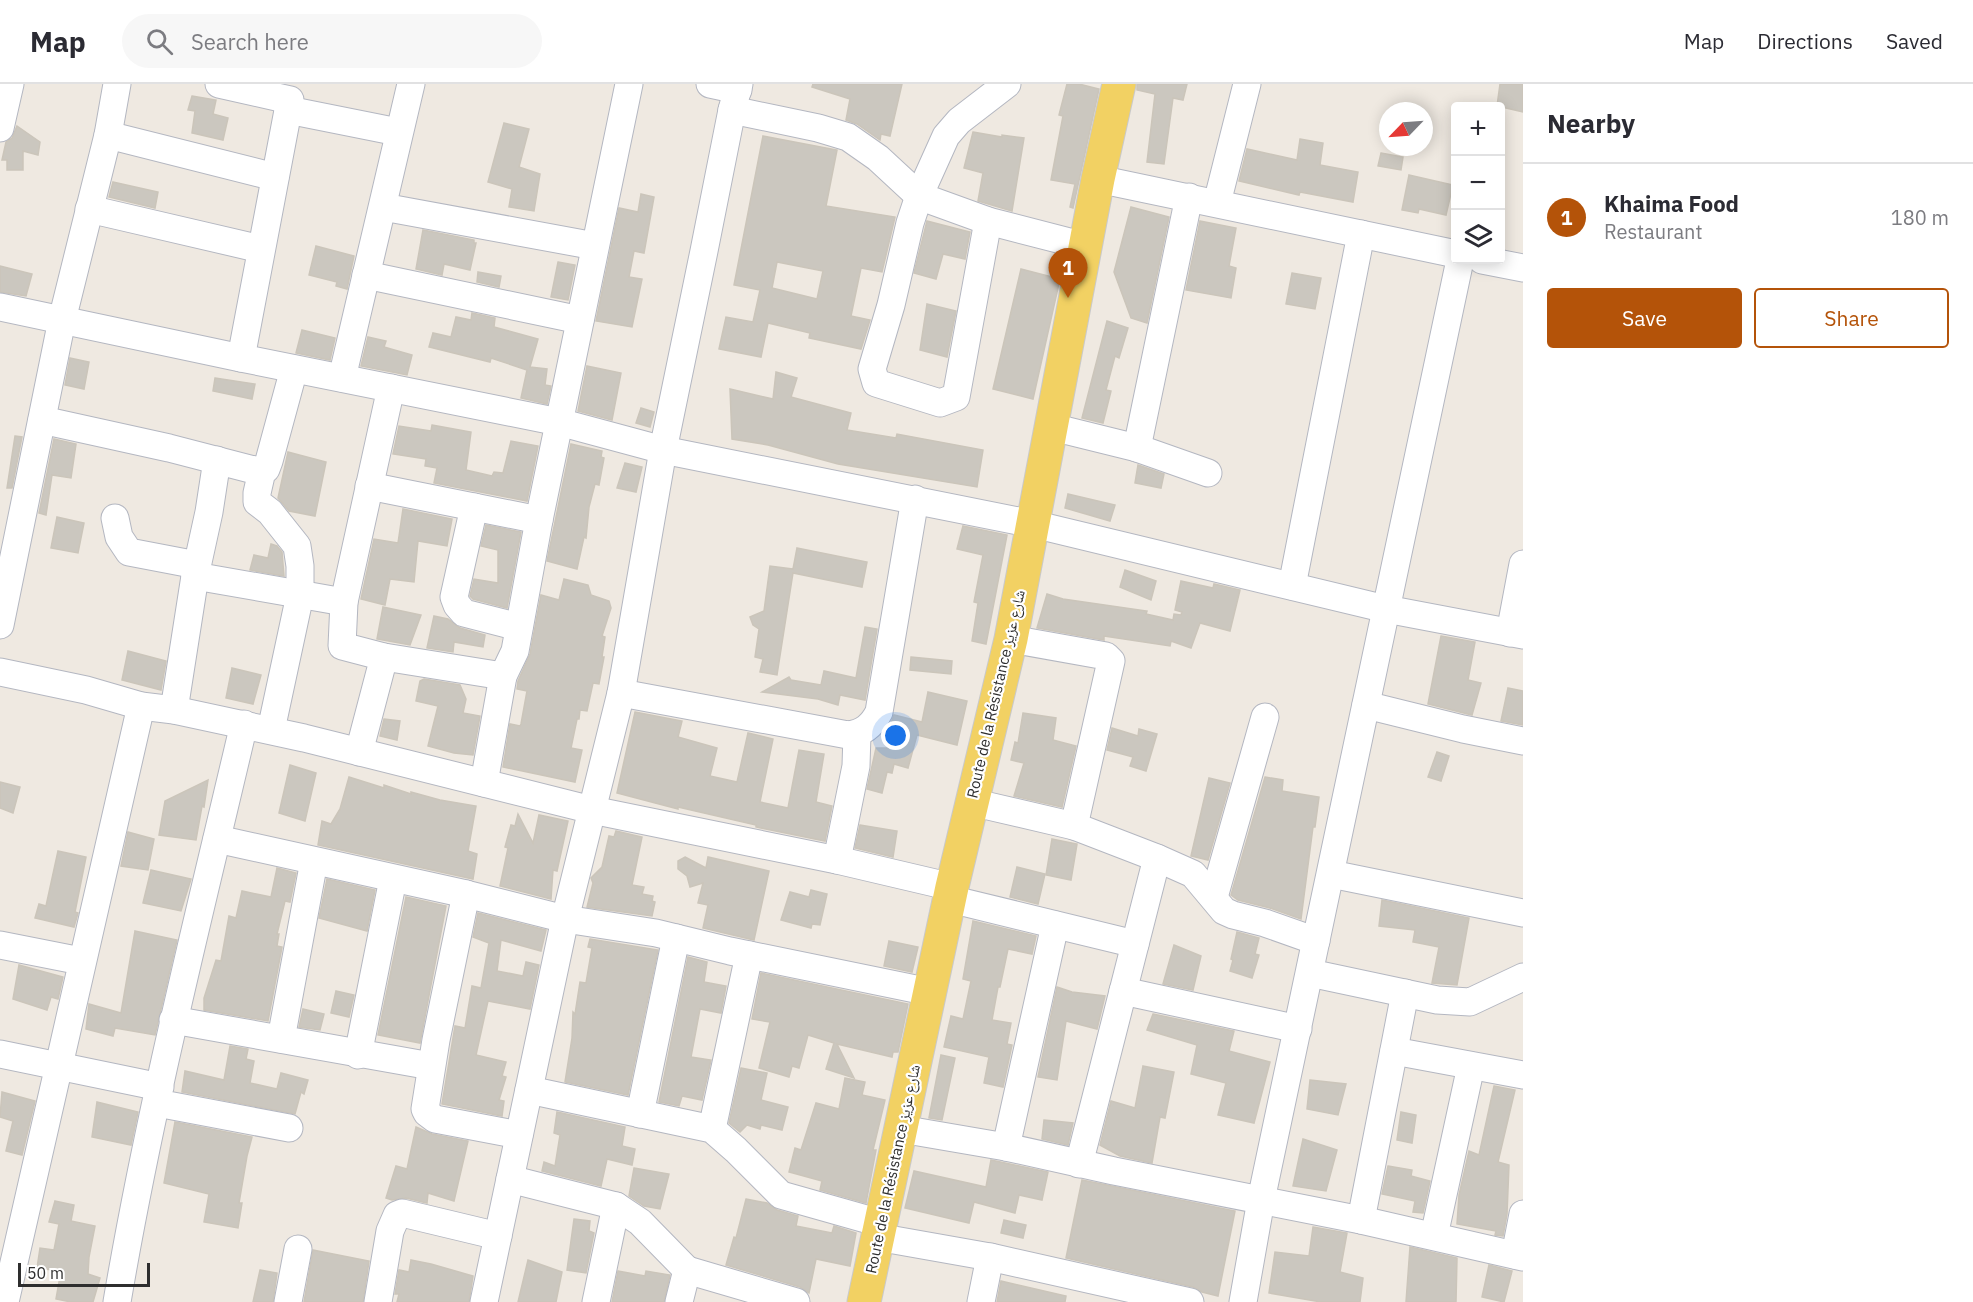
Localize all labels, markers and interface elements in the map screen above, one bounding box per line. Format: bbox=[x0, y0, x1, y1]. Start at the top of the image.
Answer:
search box bbox=[122, 14, 542, 68]
text: Map bbox=[30, 23, 86, 60]
icon: search bbox=[143, 25, 176, 58]
text: Search here bbox=[191, 27, 309, 56]
text: Map bbox=[1684, 27, 1724, 55]
text: Directions bbox=[1757, 27, 1853, 55]
text: Saved bbox=[1886, 27, 1943, 55]
north arrow bbox=[1379, 102, 1433, 156]
map controls bbox=[1451, 102, 1505, 264]
button: + bbox=[1451, 102, 1505, 156]
text: Nearby bbox=[1547, 106, 1635, 140]
button: − bbox=[1451, 156, 1505, 210]
text: Khaima Food bbox=[1604, 189, 1739, 218]
text: 1 bbox=[1561, 204, 1573, 231]
text: 180 m bbox=[1891, 204, 1949, 231]
button: layers bbox=[1451, 210, 1505, 264]
text: Restaurant bbox=[1604, 218, 1702, 245]
pin: 1 bbox=[1048, 248, 1088, 298]
button: Save bbox=[1547, 288, 1742, 348]
button: Share bbox=[1754, 288, 1949, 348]
street label: Route de la Résistance شارع عزيز bbox=[962, 588, 1030, 800]
your location bbox=[881, 721, 910, 750]
street label: Route de la Résistance شارع عزيز bbox=[861, 1063, 925, 1275]
scale bar bbox=[18, 1260, 150, 1288]
text: 50 m bbox=[27, 1263, 64, 1283]

